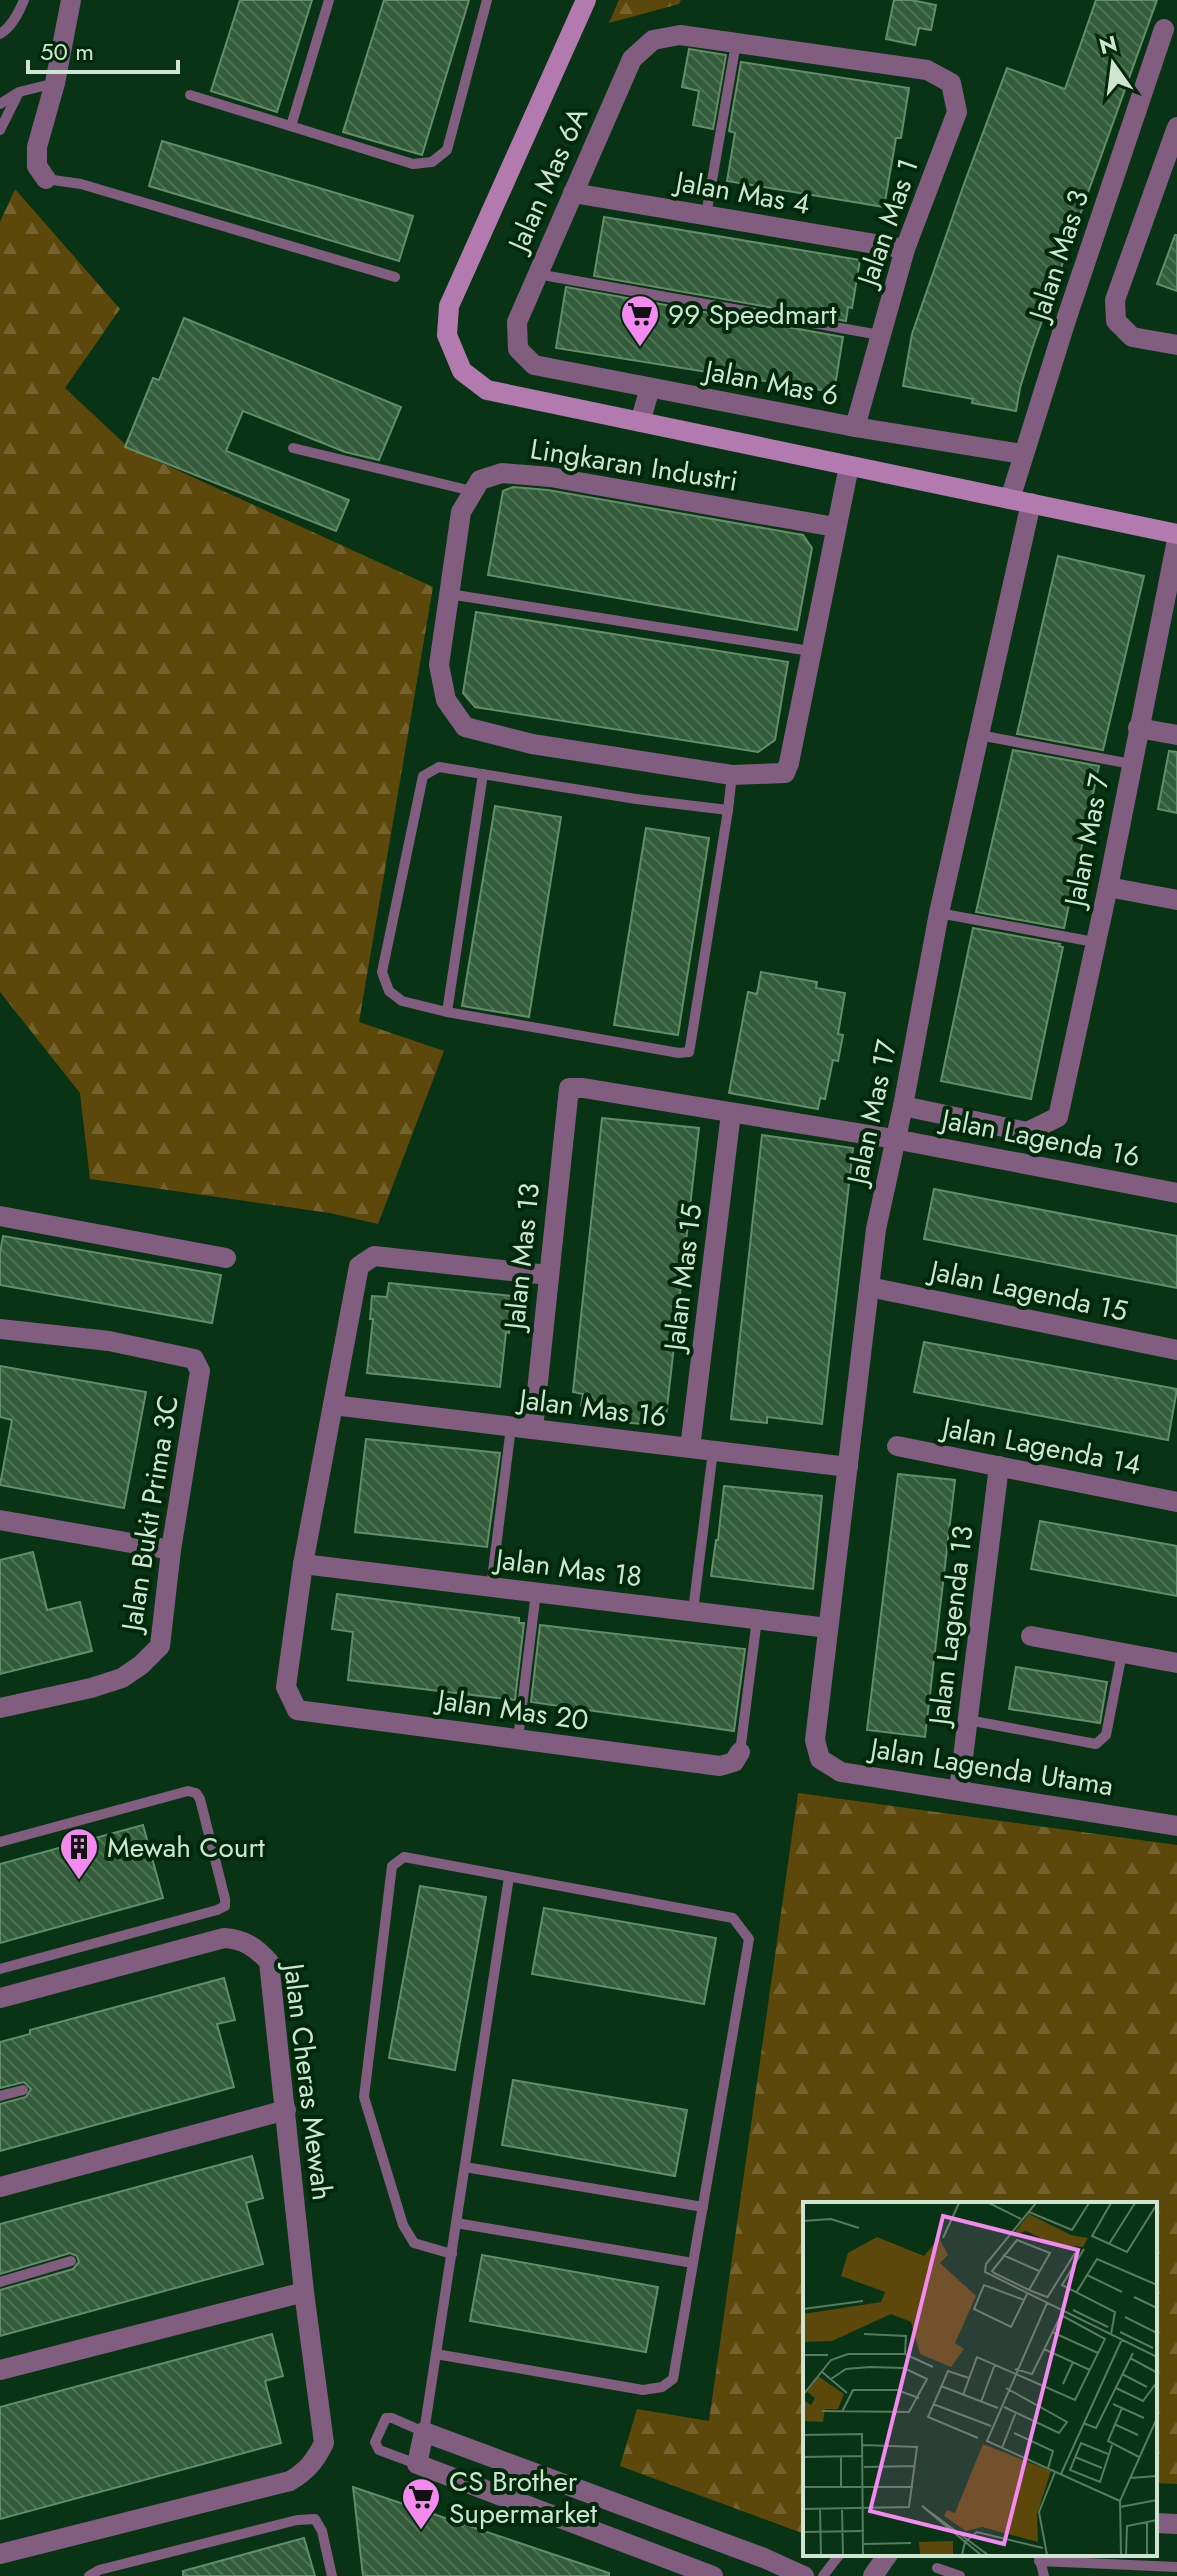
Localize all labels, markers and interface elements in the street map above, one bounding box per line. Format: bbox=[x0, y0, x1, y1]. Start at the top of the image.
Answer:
scale bar bbox=[28, 24, 178, 74]
north arrow bbox=[1073, 24, 1153, 104]
text: N bbox=[1096, 27, 1121, 62]
text: 50 m bbox=[40, 34, 94, 69]
street label: Jalan Mas 6A bbox=[496, 100, 598, 261]
street label: Jalan Mas 1 bbox=[846, 153, 929, 295]
street label: Jalan Mas 4 bbox=[669, 160, 813, 225]
street label: Jalan Mas 3 bbox=[1018, 185, 1099, 329]
supermarket icon: 99 Speedmart bbox=[619, 293, 661, 348]
place label: 99 Speedmart bbox=[668, 294, 837, 335]
street label: Jalan Mas 6 bbox=[698, 349, 842, 416]
street label: Lingkaran Industri bbox=[527, 428, 741, 502]
street label: Jalan Mas 7 bbox=[1053, 770, 1120, 913]
street label: Jalan Mas 17 bbox=[836, 1036, 907, 1192]
street label: Jalan Lagenda 16 bbox=[935, 1098, 1144, 1177]
street label: Jalan Mas 13 bbox=[494, 1181, 550, 1335]
street label: Jalan Mas 15 bbox=[653, 1201, 712, 1357]
street label: Jalan Lagenda 15 bbox=[923, 1249, 1131, 1332]
street label: Jalan Mas 16 bbox=[513, 1378, 669, 1437]
street label: Jalan Bukit Prima 3C bbox=[111, 1392, 189, 1638]
street label: Jalan Lagenda 14 bbox=[935, 1406, 1145, 1485]
street label: Jalan Lagenda 13 bbox=[918, 1523, 984, 1731]
street label: Jalan Mas 18 bbox=[490, 1538, 644, 1597]
street label: Jalan Mas 20 bbox=[431, 1679, 591, 1741]
street label: Jalan Lagenda Utama bbox=[864, 1727, 1116, 1806]
building icon: Mewah Court bbox=[58, 1826, 100, 1881]
place label: Mewah Court bbox=[107, 1827, 265, 1868]
street label: Jalan Cheras Mewah bbox=[273, 1957, 343, 2203]
inset map bbox=[803, 2202, 1157, 2556]
place label: CS Brother Supermarket bbox=[449, 2461, 597, 2534]
supermarket icon: CS Brother Supermarket bbox=[400, 2476, 442, 2531]

